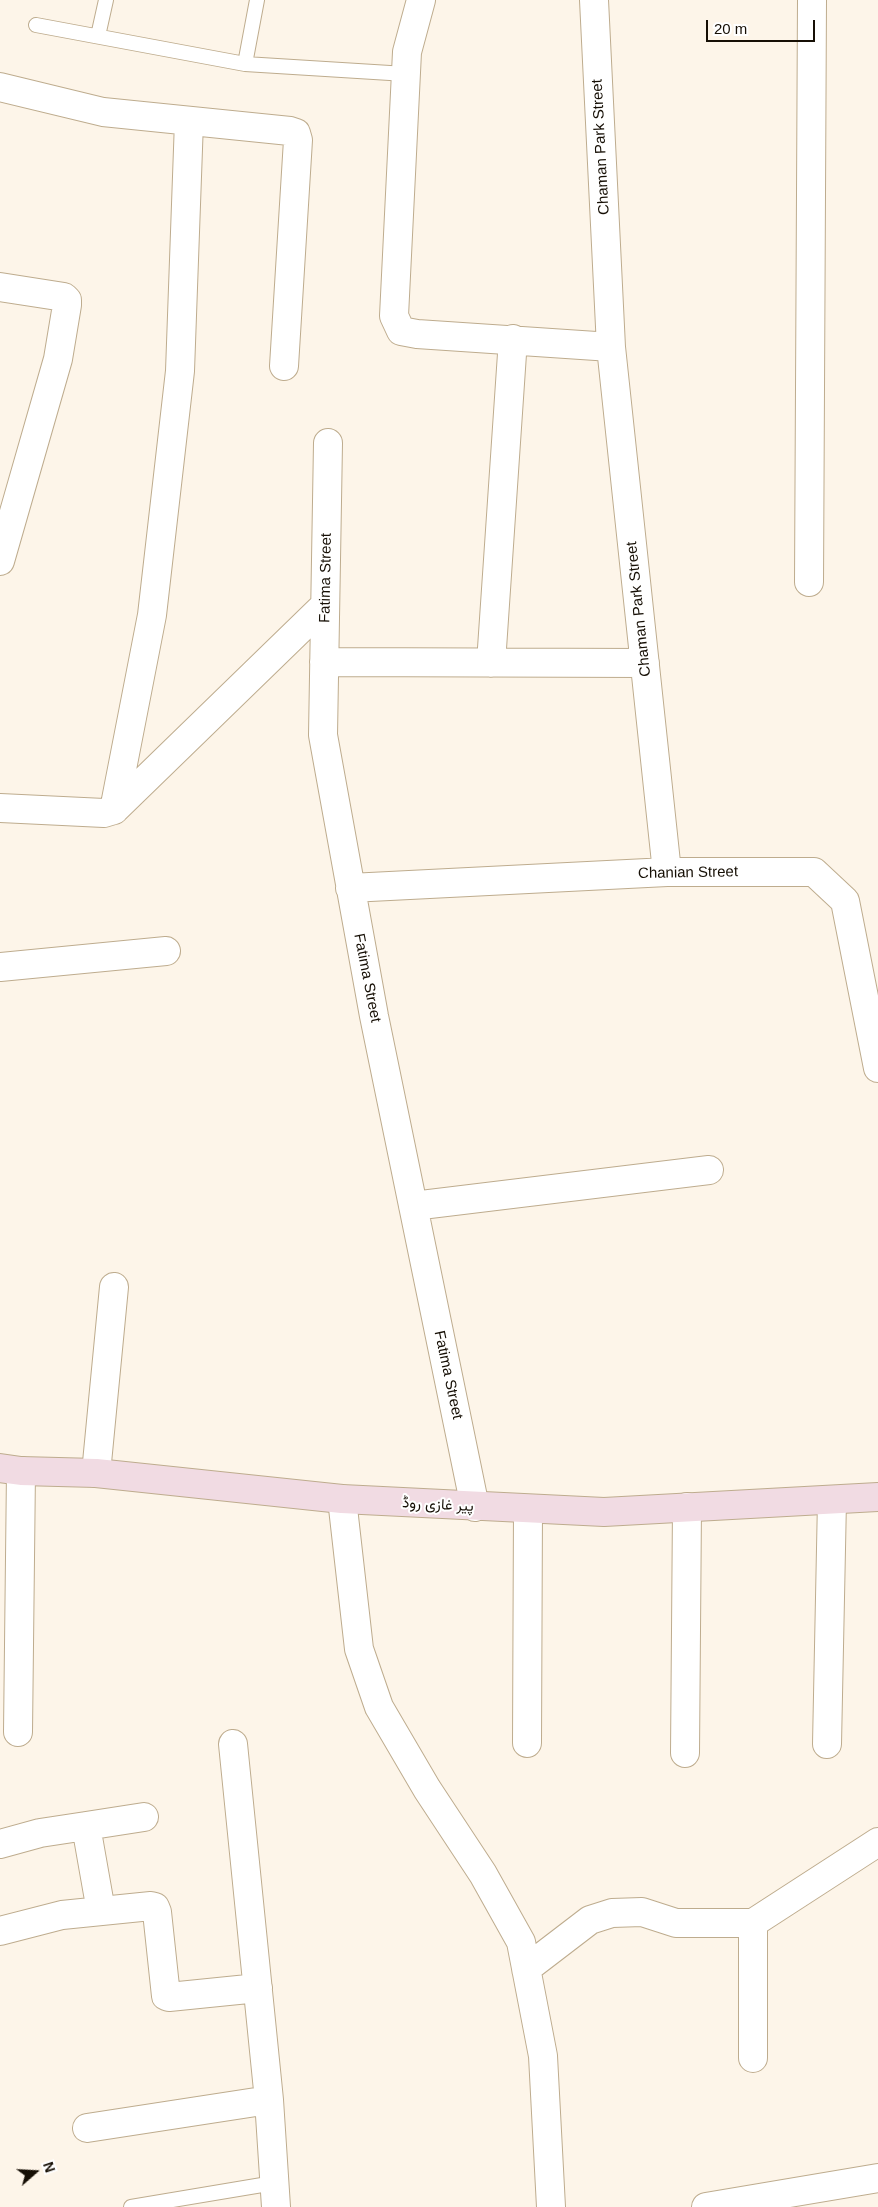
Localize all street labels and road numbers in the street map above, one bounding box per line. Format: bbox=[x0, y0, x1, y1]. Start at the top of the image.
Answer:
street label: Chaman Park Street bbox=[588, 79, 614, 215]
street label: Fatima Street bbox=[316, 533, 336, 623]
street label: Chaman Park Street bbox=[623, 540, 655, 678]
street label: Chanian Street bbox=[638, 863, 738, 883]
street label: Fatima Street bbox=[350, 932, 384, 1024]
street label: Fatima Street bbox=[430, 1329, 466, 1421]
street label: پیر غازی روڈ bbox=[402, 1494, 474, 1516]

